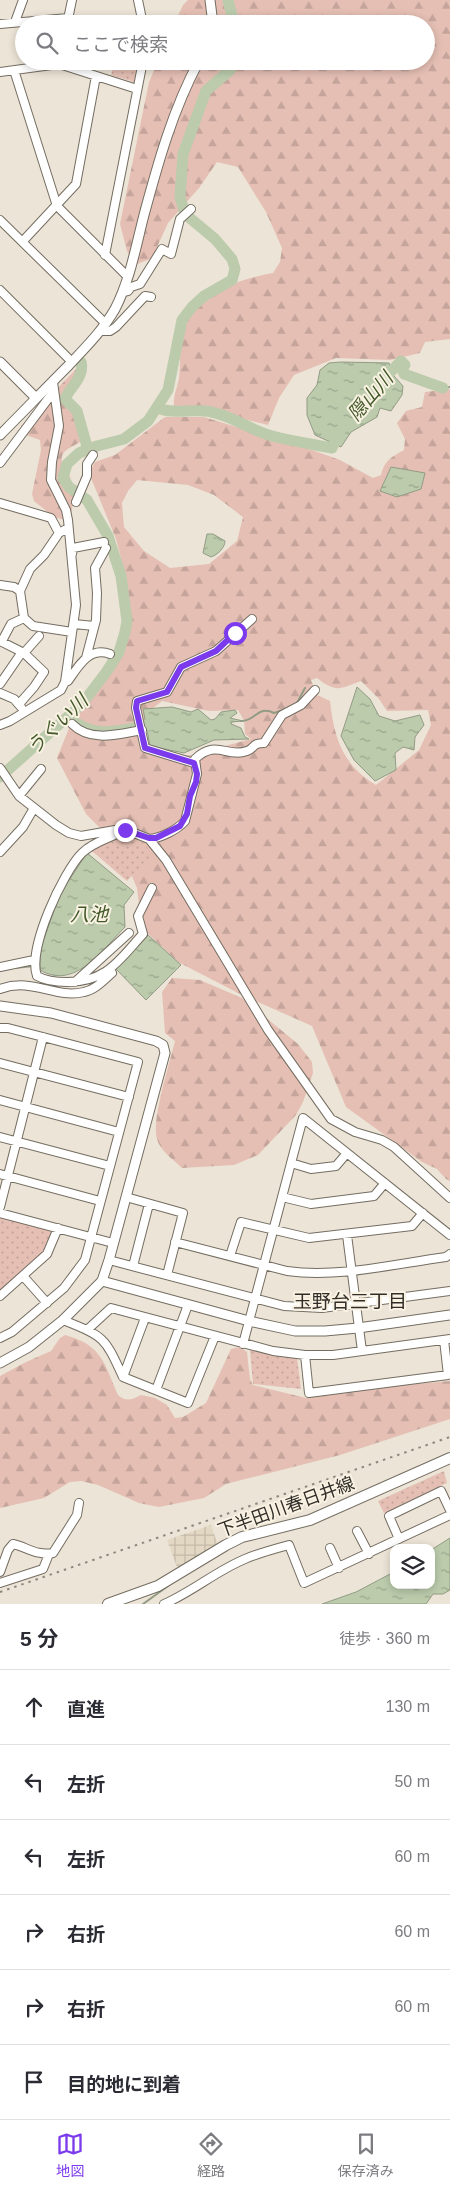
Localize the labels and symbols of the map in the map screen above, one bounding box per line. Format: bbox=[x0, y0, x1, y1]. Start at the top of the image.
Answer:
water label: 隠山川 bbox=[344, 366, 398, 425]
route start bbox=[224, 622, 247, 645]
water label: うぐい川 bbox=[23, 689, 93, 758]
route end bbox=[114, 819, 137, 842]
water label: 八池 bbox=[70, 904, 110, 925]
district label: 玉野台三丁目 bbox=[293, 1291, 407, 1312]
street label: 下半田川春日井線 bbox=[215, 1473, 357, 1541]

